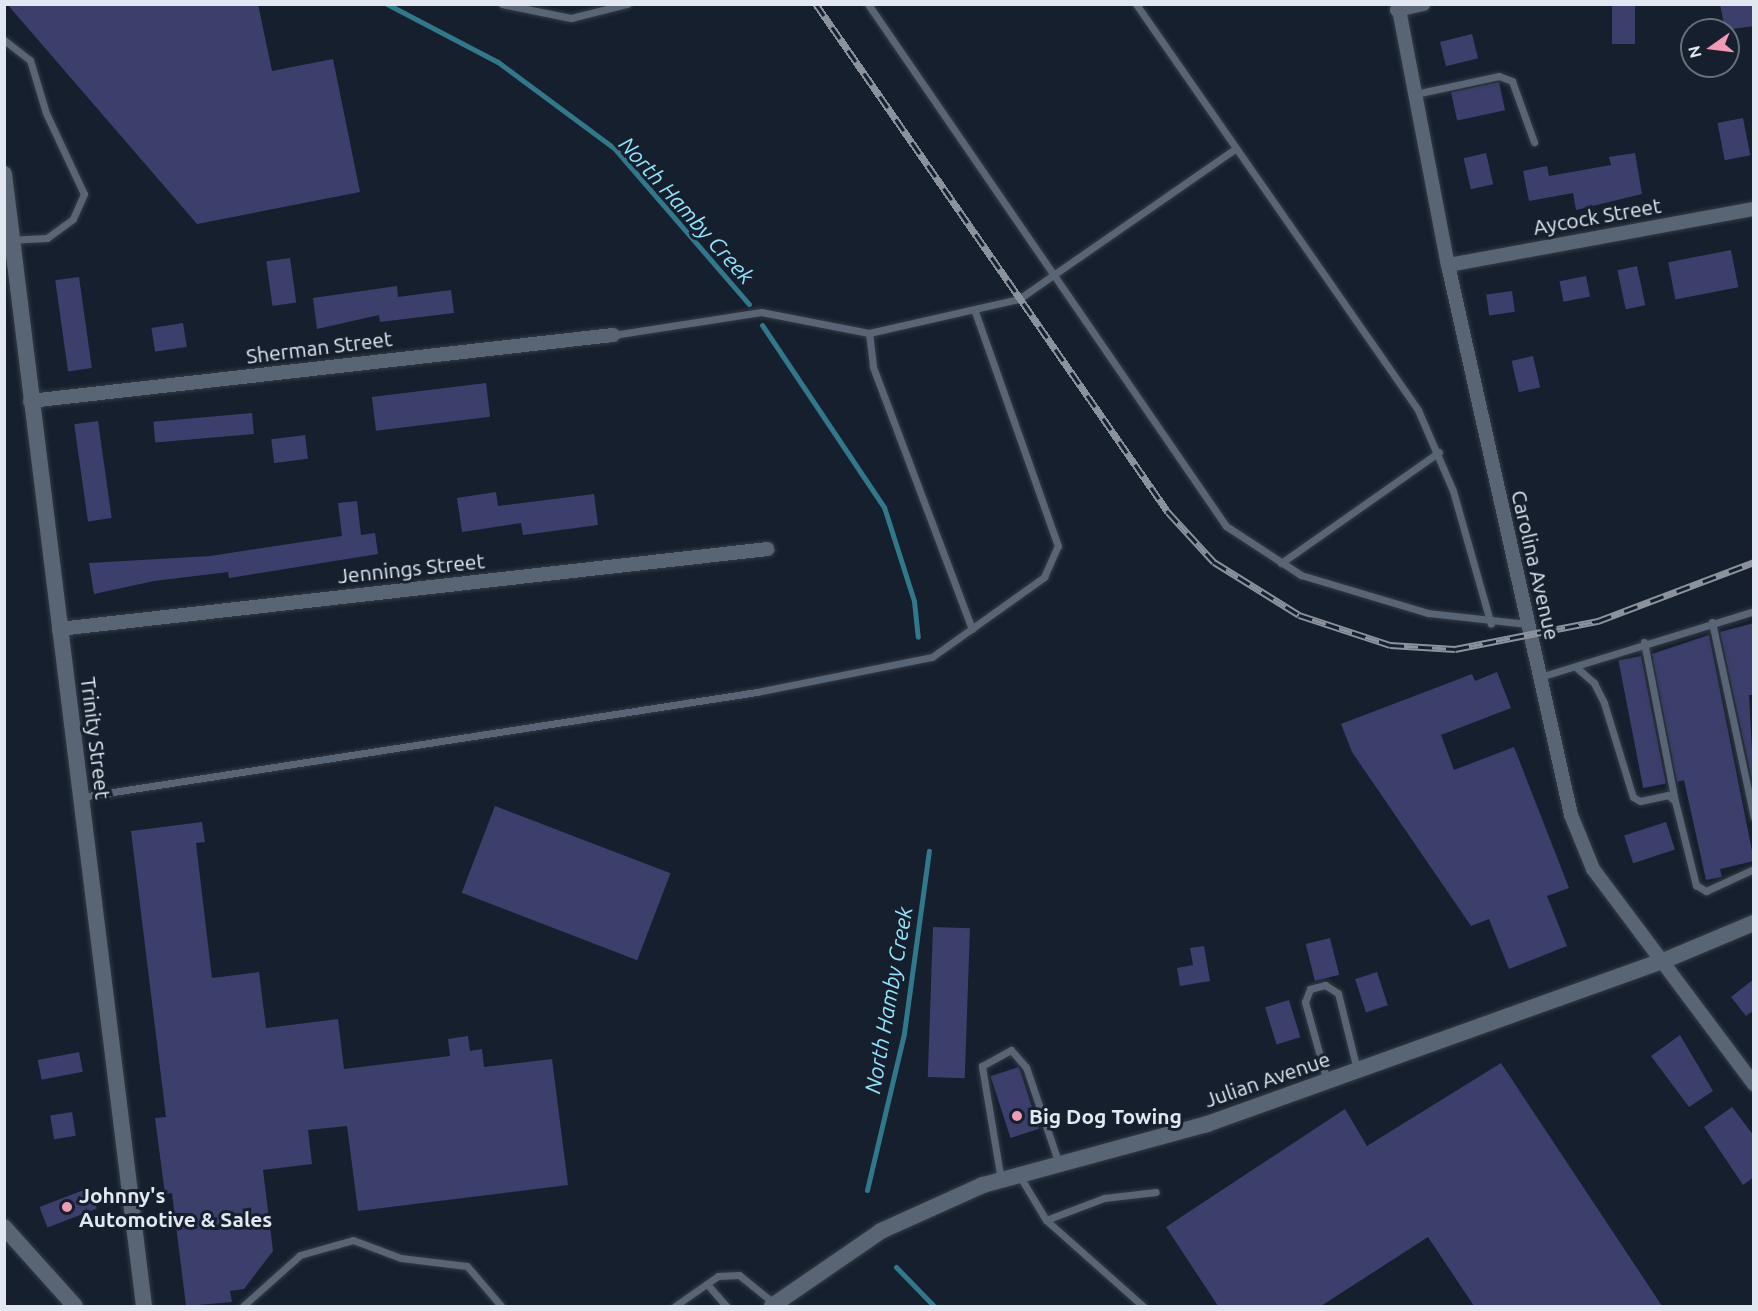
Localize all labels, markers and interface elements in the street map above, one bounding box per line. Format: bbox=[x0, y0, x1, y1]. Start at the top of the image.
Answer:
north arrow bbox=[1680, 18, 1740, 78]
text: N bbox=[1684, 44, 1705, 60]
water label: North Hamby Creek bbox=[614, 131, 760, 289]
street label: Aycock Street bbox=[1531, 192, 1663, 240]
street label: Sherman Street bbox=[245, 326, 393, 368]
street label: Carolina Avenue bbox=[1507, 488, 1565, 642]
street label: Jennings Street bbox=[336, 548, 486, 588]
street label: Trinity Street bbox=[76, 675, 116, 801]
water label: North Hamby Creek bbox=[859, 904, 917, 1096]
street label: Julian Avenue bbox=[1201, 1046, 1333, 1112]
place label: Big Dog Towing bbox=[1029, 1103, 1182, 1129]
marker: Big Dog Towing bbox=[1010, 1109, 1024, 1123]
place label: Johnny's Automotive & Sales bbox=[79, 1182, 272, 1232]
marker: Johnny's Automotive & Sales bbox=[60, 1200, 74, 1214]

